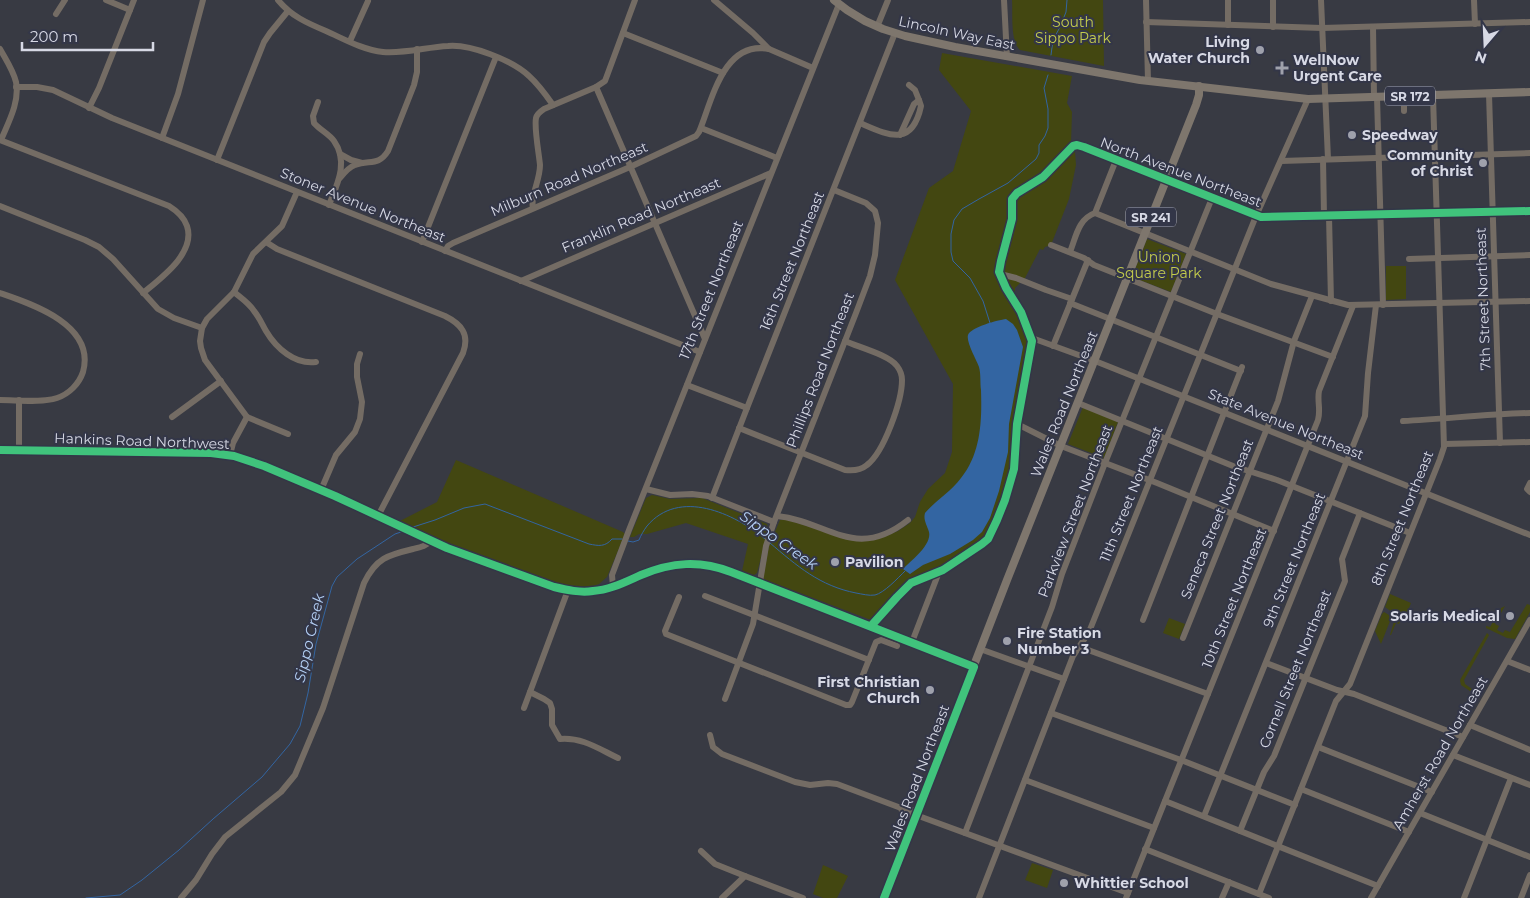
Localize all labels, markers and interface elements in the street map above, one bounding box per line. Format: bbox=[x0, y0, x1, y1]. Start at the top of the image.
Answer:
street label: Lincoln Way East bbox=[897, 12, 1017, 54]
park label: South Sippo Park bbox=[1035, 13, 1112, 47]
scale bar bbox=[22, 20, 154, 52]
north arrow bbox=[1460, 20, 1510, 70]
text: 200 m bbox=[30, 27, 78, 46]
place label: Living Water Church bbox=[1148, 33, 1250, 67]
marker: Living Water Church bbox=[1254, 44, 1266, 56]
text: N bbox=[1472, 47, 1489, 68]
place label: WellNow Urgent Care bbox=[1293, 51, 1382, 85]
marker: WellNow Urgent Care bbox=[1275, 61, 1289, 75]
road number: SR 172 bbox=[1385, 86, 1435, 105]
place label: Speedway bbox=[1362, 126, 1438, 144]
marker: Speedway bbox=[1346, 129, 1358, 141]
street label: North Avenue Northeast bbox=[1098, 133, 1265, 211]
street label: Milburn Road Northeast bbox=[488, 138, 651, 220]
place label: Community of Christ bbox=[1387, 146, 1474, 180]
marker: Community of Christ bbox=[1477, 157, 1489, 169]
street label: Stoner Avenue Northeast bbox=[278, 164, 449, 247]
street label: Franklin Road Northeast bbox=[559, 173, 723, 257]
street label: 16th Street Northeast bbox=[756, 188, 828, 333]
road number: SR 241 bbox=[1126, 208, 1176, 226]
street label: 17th Street Northeast bbox=[675, 218, 747, 362]
street label: 7th Street Northeast bbox=[1471, 227, 1494, 371]
park label: Union Square Park bbox=[1116, 248, 1202, 282]
street label: Phillips Road Northeast bbox=[782, 289, 858, 450]
street label: Wales Road Northeast bbox=[1026, 328, 1102, 480]
street label: State Avenue Northeast bbox=[1205, 384, 1367, 464]
street label: Parkview Street Northeast bbox=[1034, 422, 1116, 600]
street label: 11th Street Northeast bbox=[1095, 423, 1167, 565]
street label: Hankins Road Northwest bbox=[54, 429, 230, 453]
street label: Seneca Street Northeast bbox=[1177, 436, 1257, 602]
street label: 8th Street Northeast bbox=[1367, 448, 1437, 588]
street label: 9th Street Northeast bbox=[1259, 490, 1329, 630]
water label: Sippo Creek bbox=[736, 506, 822, 574]
street label: 10th Street Northeast bbox=[1198, 525, 1270, 671]
place label: Pavilion bbox=[845, 553, 903, 571]
marker: Pavilion bbox=[829, 556, 841, 568]
street label: Cornell Street Northeast bbox=[1255, 587, 1335, 751]
water label: Sippo Creek bbox=[290, 591, 329, 684]
place label: Solaris Medical bbox=[1390, 607, 1500, 625]
marker: Solaris Medical bbox=[1504, 610, 1516, 622]
place label: Fire Station Number 3 bbox=[1017, 624, 1101, 658]
marker: Fire Station Number 3 bbox=[1001, 635, 1013, 647]
street label: Amherst Road Northeast bbox=[1388, 672, 1492, 833]
place label: First Christian Church bbox=[817, 673, 920, 707]
marker: First Christian Church bbox=[924, 684, 936, 696]
street label: Wales Road Northeast bbox=[881, 702, 954, 854]
place label: Whittier School bbox=[1074, 874, 1189, 892]
marker: Whittier School bbox=[1058, 877, 1070, 889]

